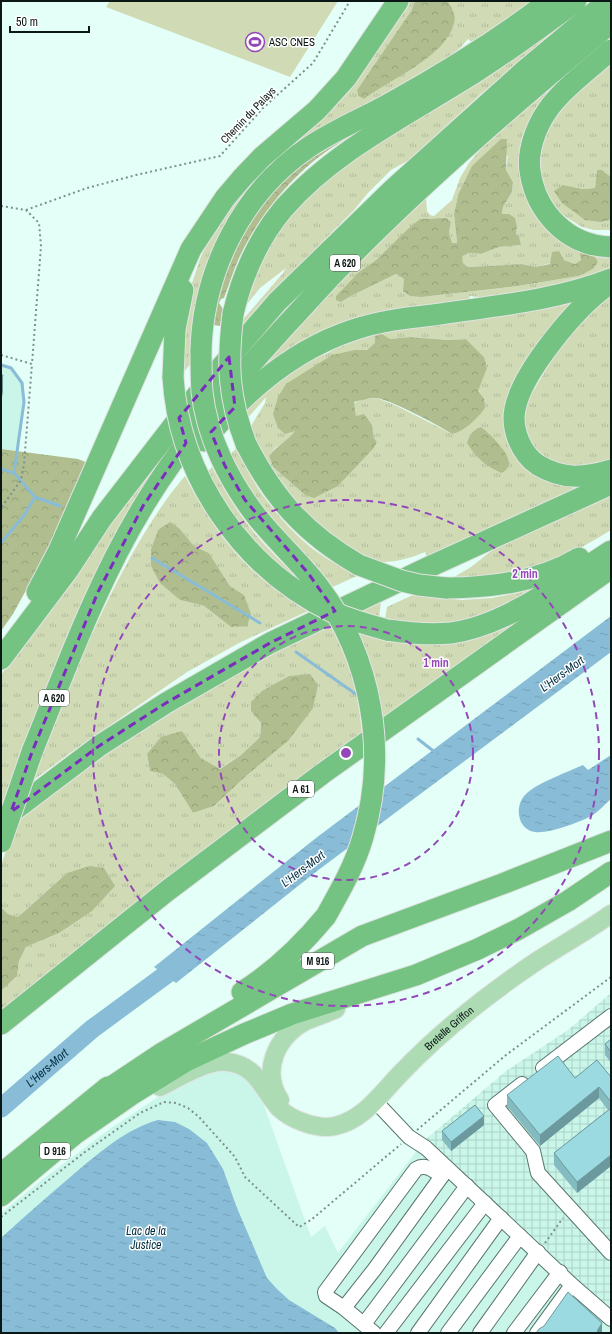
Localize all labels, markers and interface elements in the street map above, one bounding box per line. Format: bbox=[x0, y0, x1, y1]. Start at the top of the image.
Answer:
scale bar bbox=[10, 8, 89, 34]
text: 50 m bbox=[16, 14, 38, 30]
sports icon: ASC CNES bbox=[244, 31, 266, 53]
place label: ASC CNES bbox=[268, 35, 315, 49]
street label: Chemin du Palays bbox=[217, 83, 279, 146]
road number: A 620 bbox=[330, 255, 360, 271]
text: 2 min bbox=[512, 566, 538, 582]
water label: L'Hers-Mort bbox=[537, 652, 588, 695]
text: 1 min bbox=[423, 655, 449, 671]
road number: A 620 bbox=[39, 690, 69, 706]
centre of rings bbox=[339, 746, 353, 760]
road number: A 61 bbox=[288, 781, 314, 797]
water label: L'Hers-Mort bbox=[278, 847, 328, 891]
road number: M 916 bbox=[302, 953, 334, 969]
street label: Bretelle Griffon bbox=[421, 1003, 476, 1053]
water label: L'Hers-Mort bbox=[22, 1045, 72, 1091]
road number: D 916 bbox=[40, 1143, 70, 1159]
water label: Lac de la Justice bbox=[126, 1223, 166, 1253]

